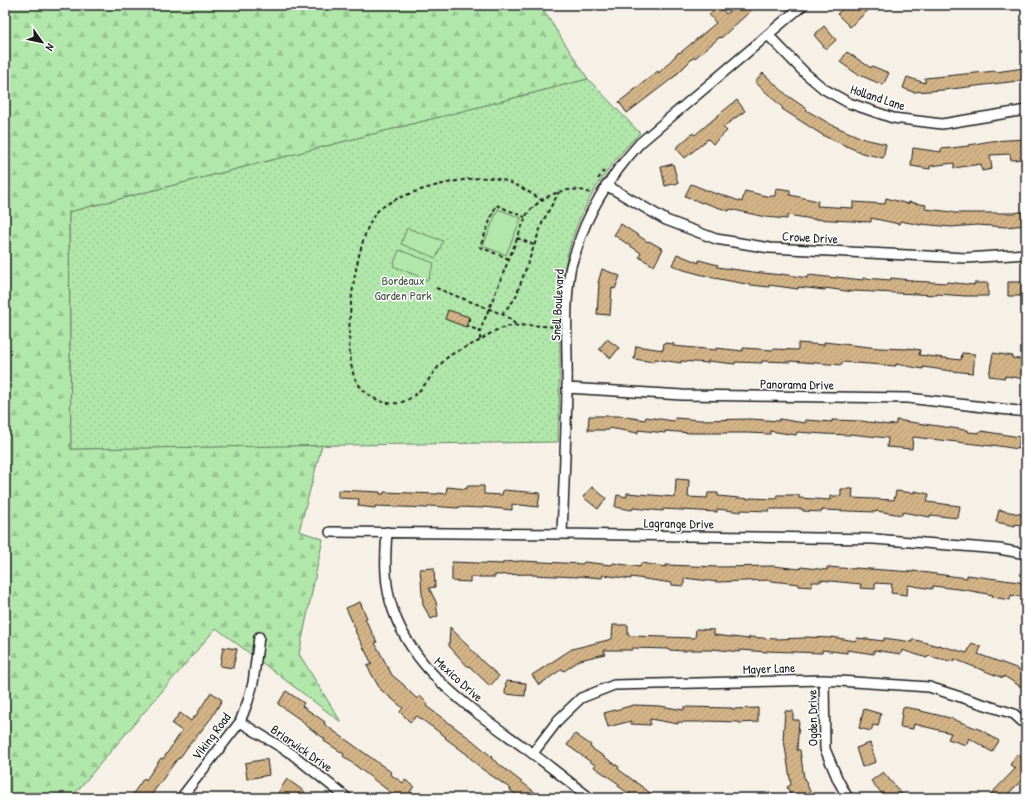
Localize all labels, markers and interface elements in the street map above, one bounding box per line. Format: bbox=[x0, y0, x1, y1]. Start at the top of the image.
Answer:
north arrow bbox=[22, 22, 62, 62]
text: N bbox=[43, 41, 58, 54]
street label: Holland Lane bbox=[848, 80, 908, 114]
street label: Crowe Drive bbox=[782, 227, 838, 247]
street label: Snell Boulevard bbox=[546, 269, 568, 341]
park label: Bordeaux Garden Park bbox=[374, 271, 432, 304]
street label: Panorama Drive bbox=[760, 374, 834, 394]
street label: Lagrange Drive bbox=[644, 513, 714, 533]
street label: Mexico Drive bbox=[431, 652, 487, 706]
street label: Mayer Lane bbox=[742, 658, 796, 678]
street label: Ogden Drive bbox=[803, 690, 821, 746]
street label: Viking Road bbox=[187, 709, 235, 763]
street label: Briarwick Drive bbox=[268, 720, 336, 776]

